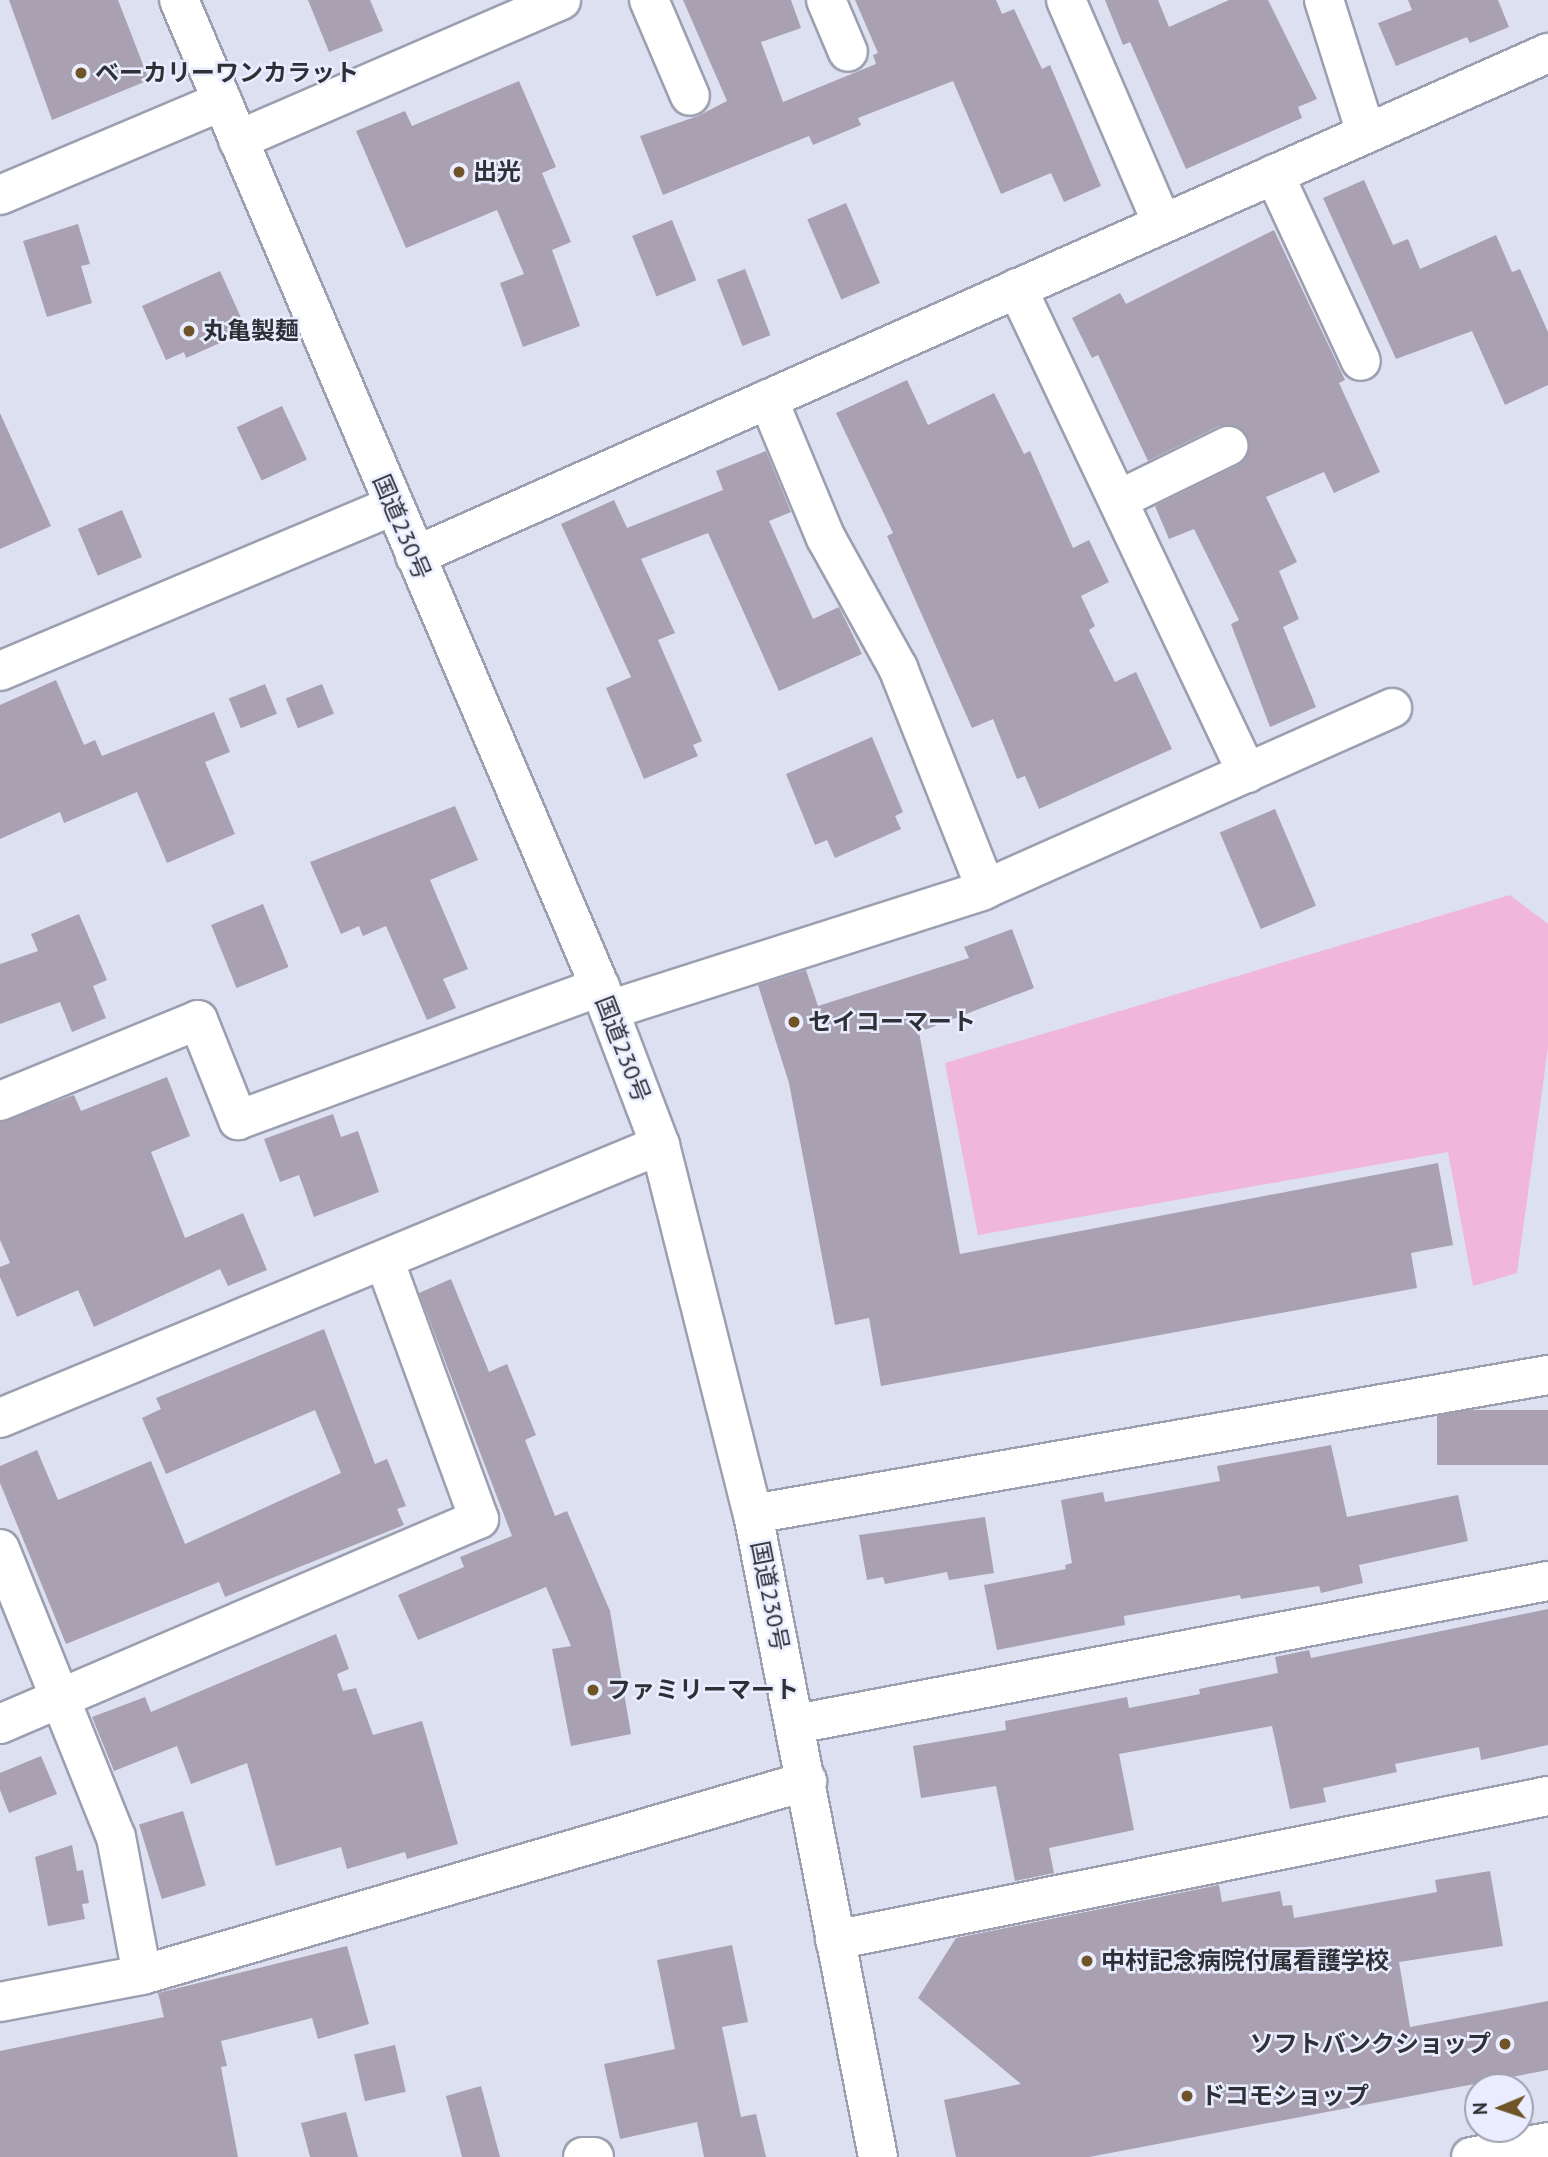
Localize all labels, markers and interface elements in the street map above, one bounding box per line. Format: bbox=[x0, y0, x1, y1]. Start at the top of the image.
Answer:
place label: ベーカリーワンカラット bbox=[95, 59, 359, 87]
marker: ベーカリーワンカラット bbox=[73, 65, 89, 81]
place label: 出光 bbox=[473, 158, 521, 186]
marker: 出光 bbox=[451, 164, 467, 180]
place label: 丸亀製麺 bbox=[203, 317, 299, 345]
marker: 丸亀製麺 bbox=[181, 323, 197, 339]
street label: 国道230号 bbox=[367, 470, 437, 584]
street label: 国道230号 bbox=[590, 992, 656, 1106]
place label: セイコーマート bbox=[808, 1008, 976, 1036]
marker: セイコーマート bbox=[786, 1014, 802, 1030]
street label: 国道230号 bbox=[745, 1539, 795, 1653]
place label: ファミリーマート bbox=[607, 1676, 799, 1704]
marker: ファミリーマート bbox=[585, 1682, 601, 1698]
place label: 中村記念病院付属看護学校 bbox=[1101, 1947, 1389, 1975]
marker: 中村記念病院付属看護学校 bbox=[1079, 1953, 1095, 1969]
place label: ソフトバンクショップ bbox=[1251, 2030, 1491, 2058]
marker: ソフトバンクショップ bbox=[1497, 2036, 1513, 2052]
north arrow bbox=[1464, 2073, 1534, 2143]
place label: ドコモショップ bbox=[1201, 2082, 1369, 2110]
marker: ドコモショップ bbox=[1179, 2088, 1195, 2104]
text: N bbox=[1468, 2102, 1492, 2115]

